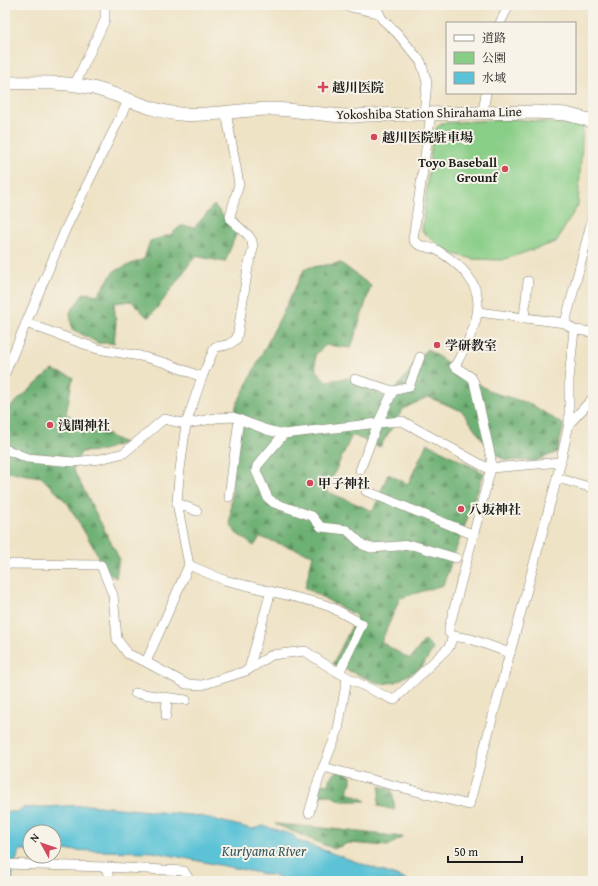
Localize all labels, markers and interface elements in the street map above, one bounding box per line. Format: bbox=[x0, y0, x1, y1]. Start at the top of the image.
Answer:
legend bbox=[446, 22, 576, 94]
text: 道路 bbox=[482, 29, 506, 46]
text: 公園 bbox=[482, 49, 506, 66]
text: 水域 bbox=[482, 69, 506, 86]
place label: 越川医院 bbox=[332, 78, 384, 97]
marker: 越川医院 bbox=[317, 81, 329, 93]
street label: Yokoshiba Station Shirahama Line bbox=[336, 102, 522, 124]
place label: 越川医院駐車場 bbox=[382, 128, 473, 147]
marker: 越川医院駐車場 bbox=[369, 132, 379, 142]
place label: Toyo Baseball Grounf bbox=[418, 153, 498, 187]
marker: Toyo Baseball Grounf bbox=[500, 164, 510, 174]
place label: 学研教室 bbox=[445, 336, 497, 355]
marker: 学研教室 bbox=[432, 340, 442, 350]
place label: 浅間神社 bbox=[58, 416, 110, 435]
marker: 浅間神社 bbox=[45, 420, 55, 430]
place label: 甲子神社 bbox=[318, 474, 370, 493]
marker: 甲子神社 bbox=[305, 478, 315, 488]
place label: 八坂神社 bbox=[469, 500, 521, 519]
marker: 八坂神社 bbox=[456, 504, 466, 514]
north arrow bbox=[22, 824, 62, 864]
text: N bbox=[26, 829, 43, 846]
scale bar bbox=[448, 838, 522, 864]
water label: Kuriyama River bbox=[221, 841, 307, 861]
text: 50 m bbox=[454, 843, 478, 860]

